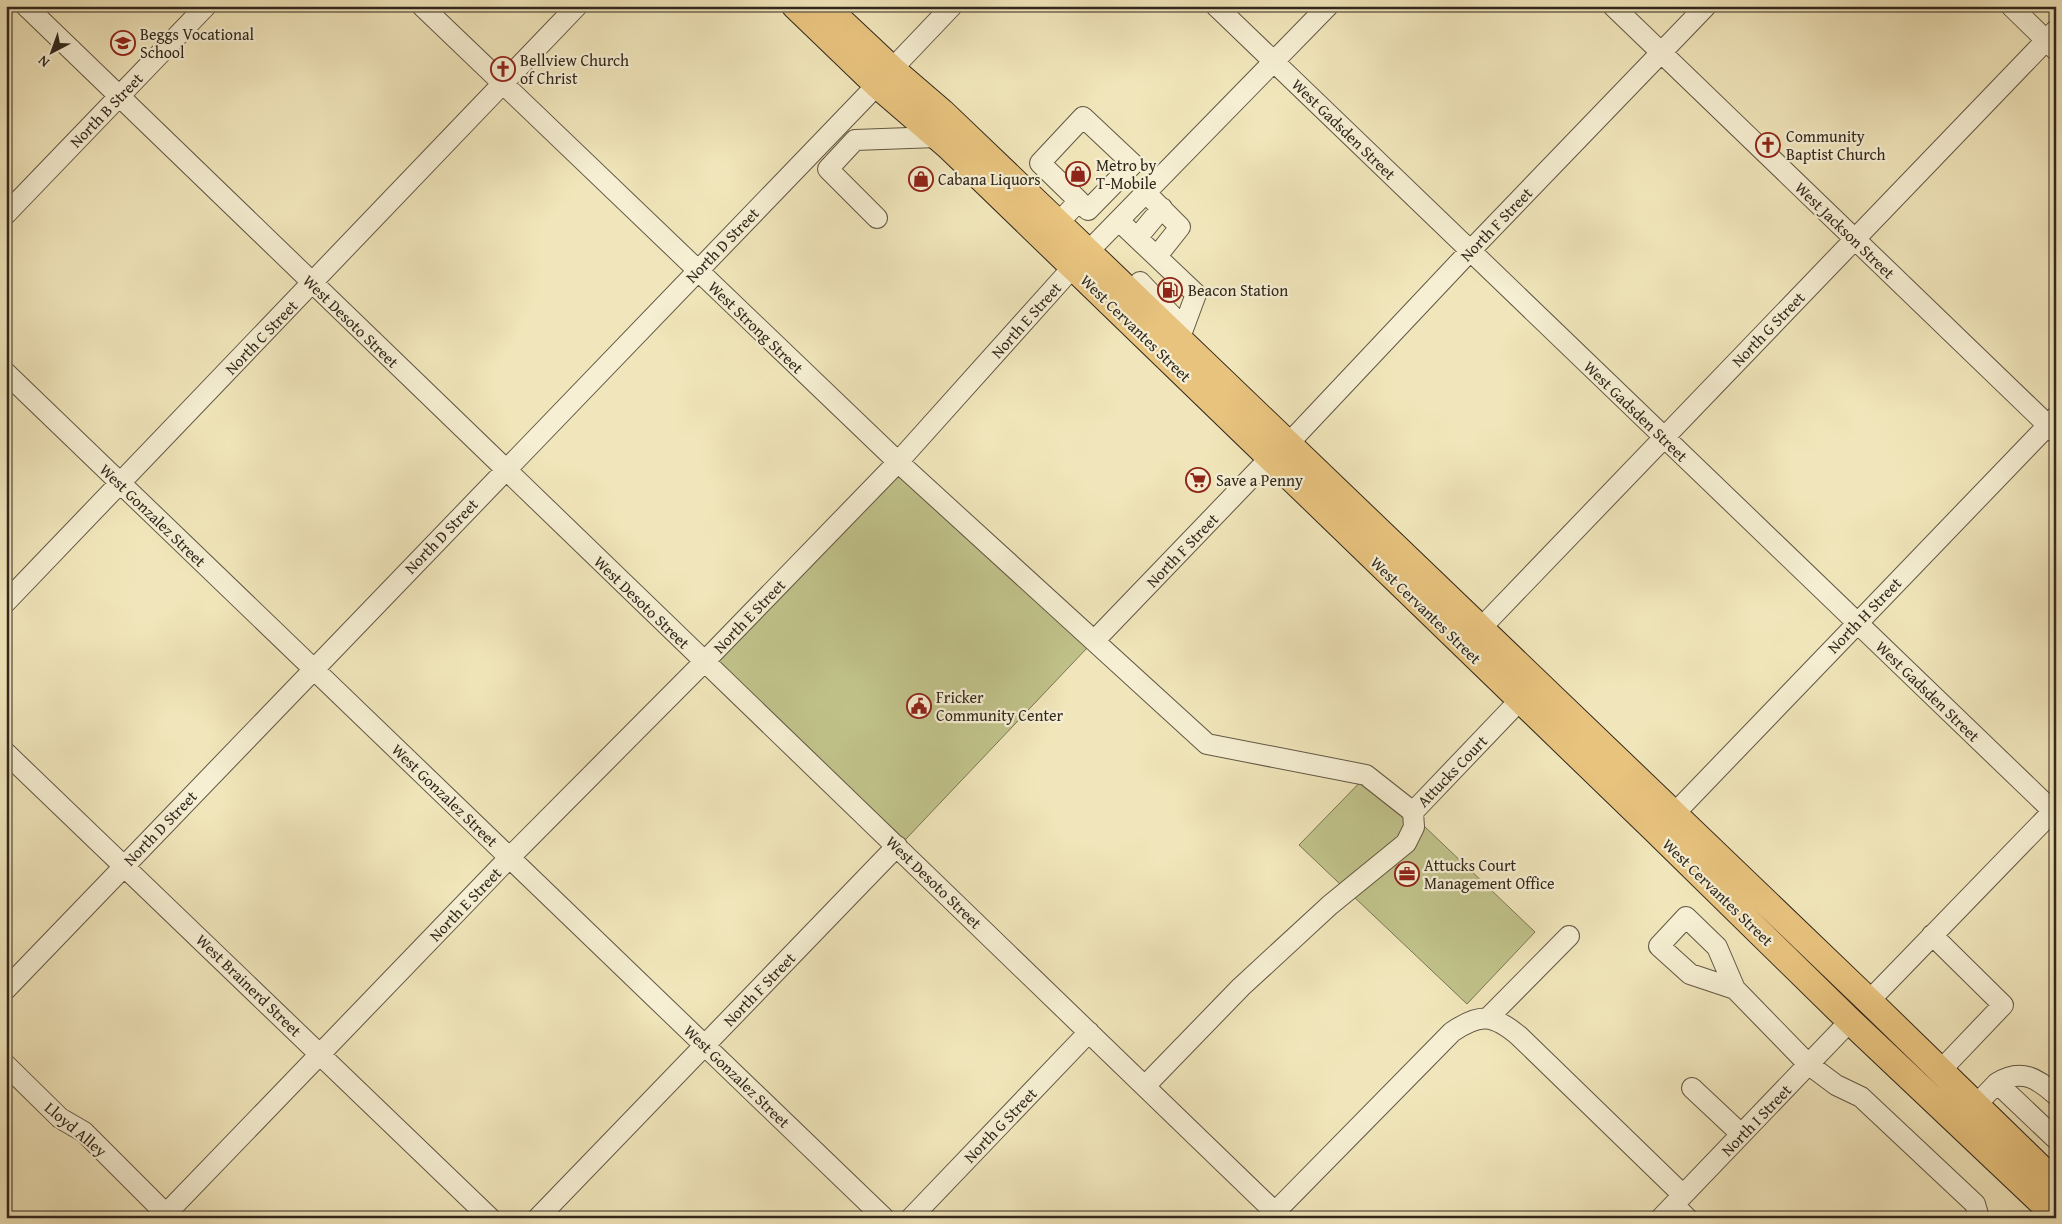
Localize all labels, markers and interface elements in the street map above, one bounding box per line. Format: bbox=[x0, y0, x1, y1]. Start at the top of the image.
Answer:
place label: Beggs Vocational School bbox=[140, 22, 255, 64]
north arrow bbox=[28, 28, 78, 78]
school or university icon: Beggs Vocational School bbox=[110, 30, 136, 56]
place label: Bellview Church of Christ bbox=[520, 48, 629, 90]
text: N bbox=[33, 51, 54, 72]
church icon: Bellview Church of Christ bbox=[490, 56, 516, 82]
street label: North B Street bbox=[64, 67, 148, 153]
street label: West Gadsden Street bbox=[1286, 73, 1402, 185]
place label: Community Baptist Church bbox=[1786, 124, 1885, 166]
church icon: Community Baptist Church bbox=[1755, 132, 1781, 158]
place label: Metro by T-Mobile bbox=[1096, 153, 1157, 195]
shop icon: Metro by T-Mobile bbox=[1065, 161, 1091, 187]
shop icon: Cabana Liquors bbox=[908, 166, 934, 192]
place label: Cabana Liquors bbox=[938, 167, 1041, 191]
street label: West Jackson Street bbox=[1790, 176, 1901, 284]
street label: North F Street bbox=[1454, 181, 1538, 267]
street label: North D Street bbox=[680, 201, 765, 288]
street label: West Cervantes Street bbox=[1075, 268, 1197, 388]
street label: West Desoto Street bbox=[298, 269, 405, 373]
street label: West Strong Street bbox=[703, 275, 810, 379]
street label: North E Street bbox=[985, 276, 1067, 364]
fuel station icon: Beacon Station bbox=[1157, 277, 1183, 303]
place label: Beacon Station bbox=[1188, 278, 1288, 302]
street label: North G Street bbox=[1726, 286, 1810, 372]
street label: North C Street bbox=[219, 294, 303, 380]
street label: West Gadsden Street bbox=[1578, 355, 1694, 467]
street label: West Gonzalez Street bbox=[94, 458, 212, 573]
supermarket icon: Save a Penny bbox=[1185, 467, 1211, 493]
place label: Save a Penny bbox=[1216, 468, 1303, 492]
street label: North D Street bbox=[399, 492, 484, 579]
street label: North F Street bbox=[1140, 507, 1224, 593]
street label: West Desoto Street bbox=[589, 550, 696, 654]
street label: West Cervantes Street bbox=[1365, 550, 1487, 670]
street label: North H Street bbox=[1821, 571, 1907, 659]
street label: North E Street bbox=[707, 573, 791, 659]
street label: West Gadsden Street bbox=[1870, 635, 1986, 747]
place label: Fricker Community Center bbox=[936, 685, 1064, 727]
public building icon: Fricker Community Center bbox=[906, 693, 932, 719]
street label: Attucks Court bbox=[1411, 729, 1493, 813]
street label: West Gonzalez Street bbox=[386, 738, 504, 853]
street label: North D Street bbox=[118, 784, 203, 871]
street label: West Desoto Street bbox=[881, 830, 988, 934]
street label: West Cervantes Street bbox=[1657, 832, 1779, 952]
place label: Attucks Court Management Office bbox=[1424, 853, 1555, 895]
street label: North E Street bbox=[423, 861, 507, 947]
office icon: Attucks Court Management Office bbox=[1394, 861, 1420, 887]
street label: West Brainerd Street bbox=[191, 928, 308, 1042]
street label: North F Street bbox=[717, 946, 801, 1032]
street label: West Gonzalez Street bbox=[678, 1019, 796, 1134]
street label: North I Street bbox=[1715, 1078, 1797, 1162]
street label: North G Street bbox=[958, 1082, 1042, 1168]
street label: Lloyd Alley bbox=[40, 1096, 112, 1162]

